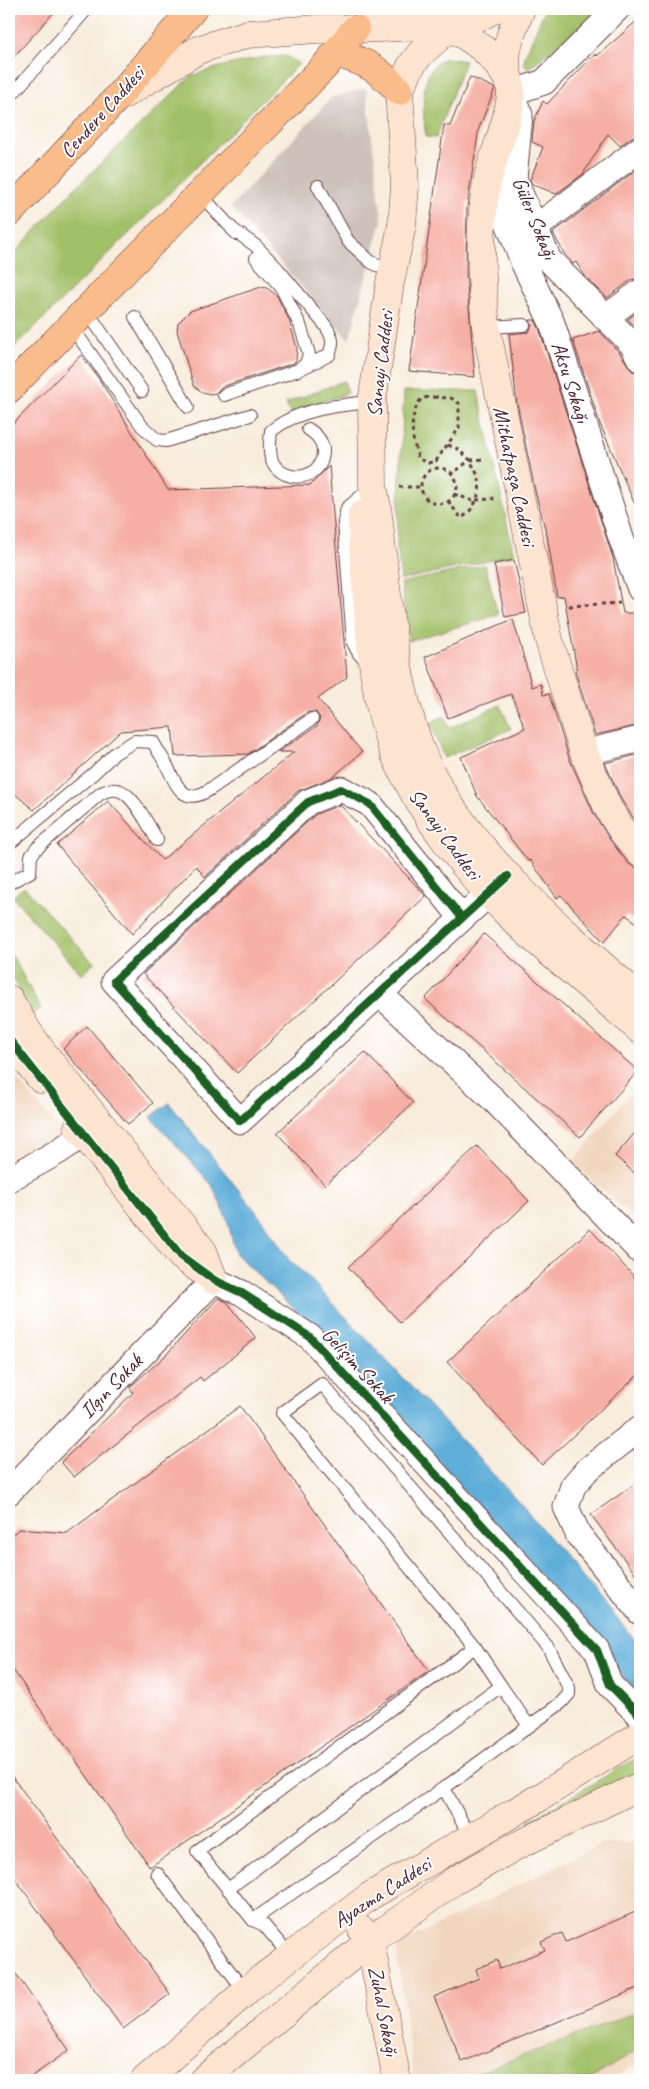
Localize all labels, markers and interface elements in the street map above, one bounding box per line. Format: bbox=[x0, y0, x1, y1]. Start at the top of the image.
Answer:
street label: Cendere Caddesi bbox=[54, 59, 152, 163]
street label: Güler Sokağı bbox=[507, 173, 564, 264]
street label: Sanayi Caddesi bbox=[361, 306, 400, 419]
street label: Aksu Sokağı bbox=[546, 338, 597, 427]
street label: Mithatpaşa Caddesi bbox=[488, 404, 543, 551]
street label: Sanayi Caddesi bbox=[403, 783, 489, 887]
street label: Gelişim Sokak bbox=[316, 1322, 401, 1409]
street label: Ilgın Sokak bbox=[74, 1347, 149, 1424]
street label: Ayazma Caddesi bbox=[328, 1849, 438, 1933]
street label: Zuhal Sokağı bbox=[363, 1964, 406, 2059]

